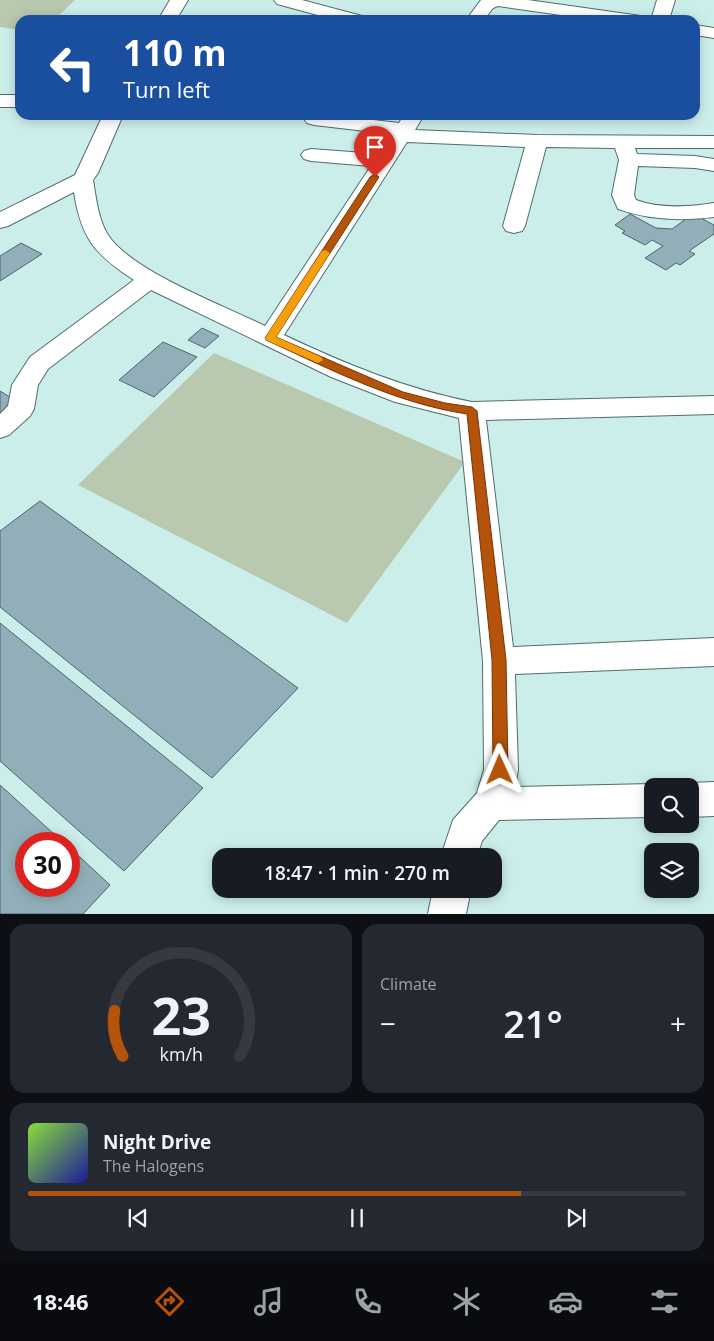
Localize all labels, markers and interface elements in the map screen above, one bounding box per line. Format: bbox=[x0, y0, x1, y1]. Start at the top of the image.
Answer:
text: 110 m bbox=[123, 29, 227, 76]
icon: left bbox=[40, 35, 105, 100]
text: Turn left bbox=[123, 74, 210, 104]
pin bbox=[354, 126, 396, 177]
icon: arrive bbox=[361, 133, 389, 161]
position arrow bbox=[473, 743, 525, 795]
map controls bbox=[644, 778, 699, 898]
button: search bbox=[644, 778, 699, 833]
speed limit sign: 30 bbox=[15, 832, 80, 897]
button: layers bbox=[644, 843, 699, 898]
text: 18:47 · 1 min · 270 m bbox=[264, 860, 450, 886]
text: Climate bbox=[380, 973, 437, 995]
text: 23 bbox=[151, 979, 211, 1050]
text: 21° bbox=[503, 997, 563, 1049]
text: − bbox=[380, 1004, 396, 1042]
text: + bbox=[670, 1004, 686, 1042]
text: km/h bbox=[159, 1042, 203, 1066]
text: Night Drive bbox=[103, 1129, 211, 1155]
text: The Halogens bbox=[103, 1155, 204, 1177]
icon: previous bbox=[124, 1204, 152, 1232]
icon: pause bbox=[343, 1204, 371, 1232]
icon: next bbox=[562, 1204, 590, 1232]
icon: directions bbox=[152, 1284, 187, 1319]
icon: music bbox=[251, 1284, 286, 1319]
icon: phone bbox=[350, 1284, 385, 1319]
icon: climate bbox=[449, 1284, 484, 1319]
icon: car bbox=[548, 1284, 583, 1319]
icon: filters bbox=[647, 1284, 682, 1319]
text: 18:46 bbox=[32, 1286, 89, 1316]

